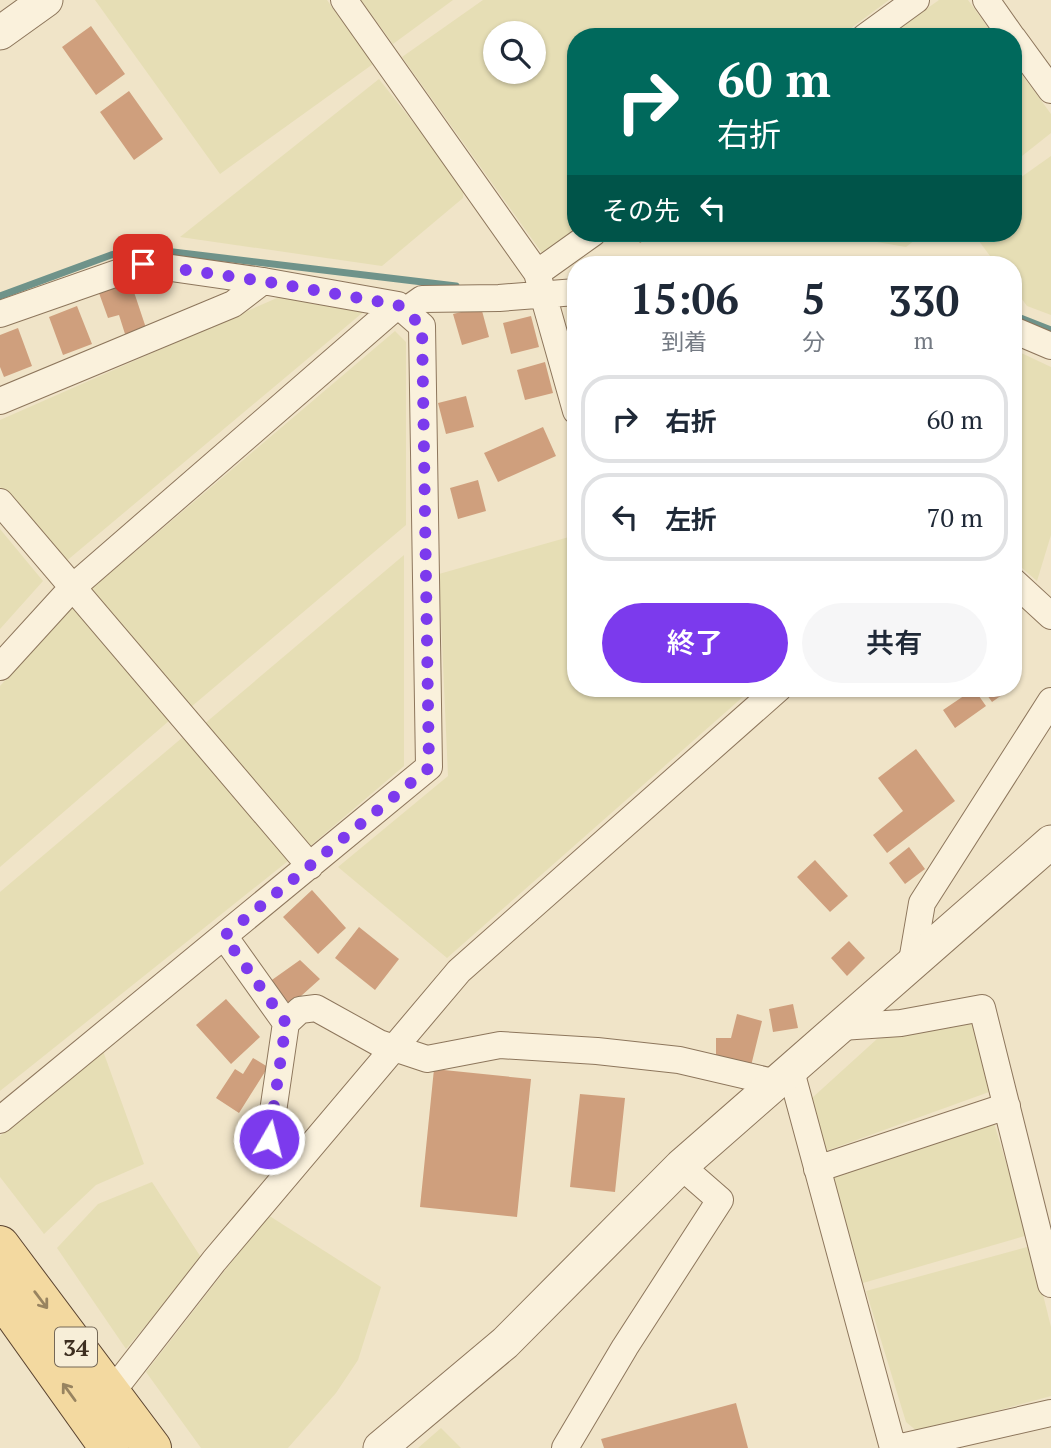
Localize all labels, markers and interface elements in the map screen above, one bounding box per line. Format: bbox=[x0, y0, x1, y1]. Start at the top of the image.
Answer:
map controls bbox=[483, 21, 546, 84]
button: search bbox=[483, 21, 546, 84]
text: 60 m bbox=[717, 46, 831, 111]
icon: right bbox=[602, 56, 693, 147]
text: 右折 bbox=[717, 113, 781, 155]
icon: left bbox=[694, 189, 732, 227]
text: その先 bbox=[602, 193, 680, 227]
pin bbox=[113, 234, 173, 294]
icon: arrive bbox=[124, 245, 162, 283]
text: 15:06 bbox=[630, 270, 739, 326]
text: 5 bbox=[802, 270, 825, 326]
text: 330 bbox=[888, 272, 959, 328]
text: m bbox=[914, 325, 934, 356]
text: 到着 bbox=[661, 326, 707, 357]
text: 分 bbox=[802, 326, 825, 357]
icon: right bbox=[606, 400, 644, 438]
text: 60 m bbox=[927, 402, 983, 436]
text: 右折 bbox=[665, 404, 717, 438]
icon: left bbox=[606, 498, 644, 536]
text: 70 m bbox=[927, 500, 983, 534]
text: 左折 bbox=[665, 502, 717, 536]
button: 終了 bbox=[602, 603, 788, 683]
button: 共有 bbox=[802, 603, 987, 683]
position arrow bbox=[232, 1102, 306, 1176]
one-way arrow bbox=[34, 1290, 48, 1309]
road number: 34 bbox=[55, 1328, 97, 1366]
one-way arrow bbox=[62, 1383, 77, 1402]

